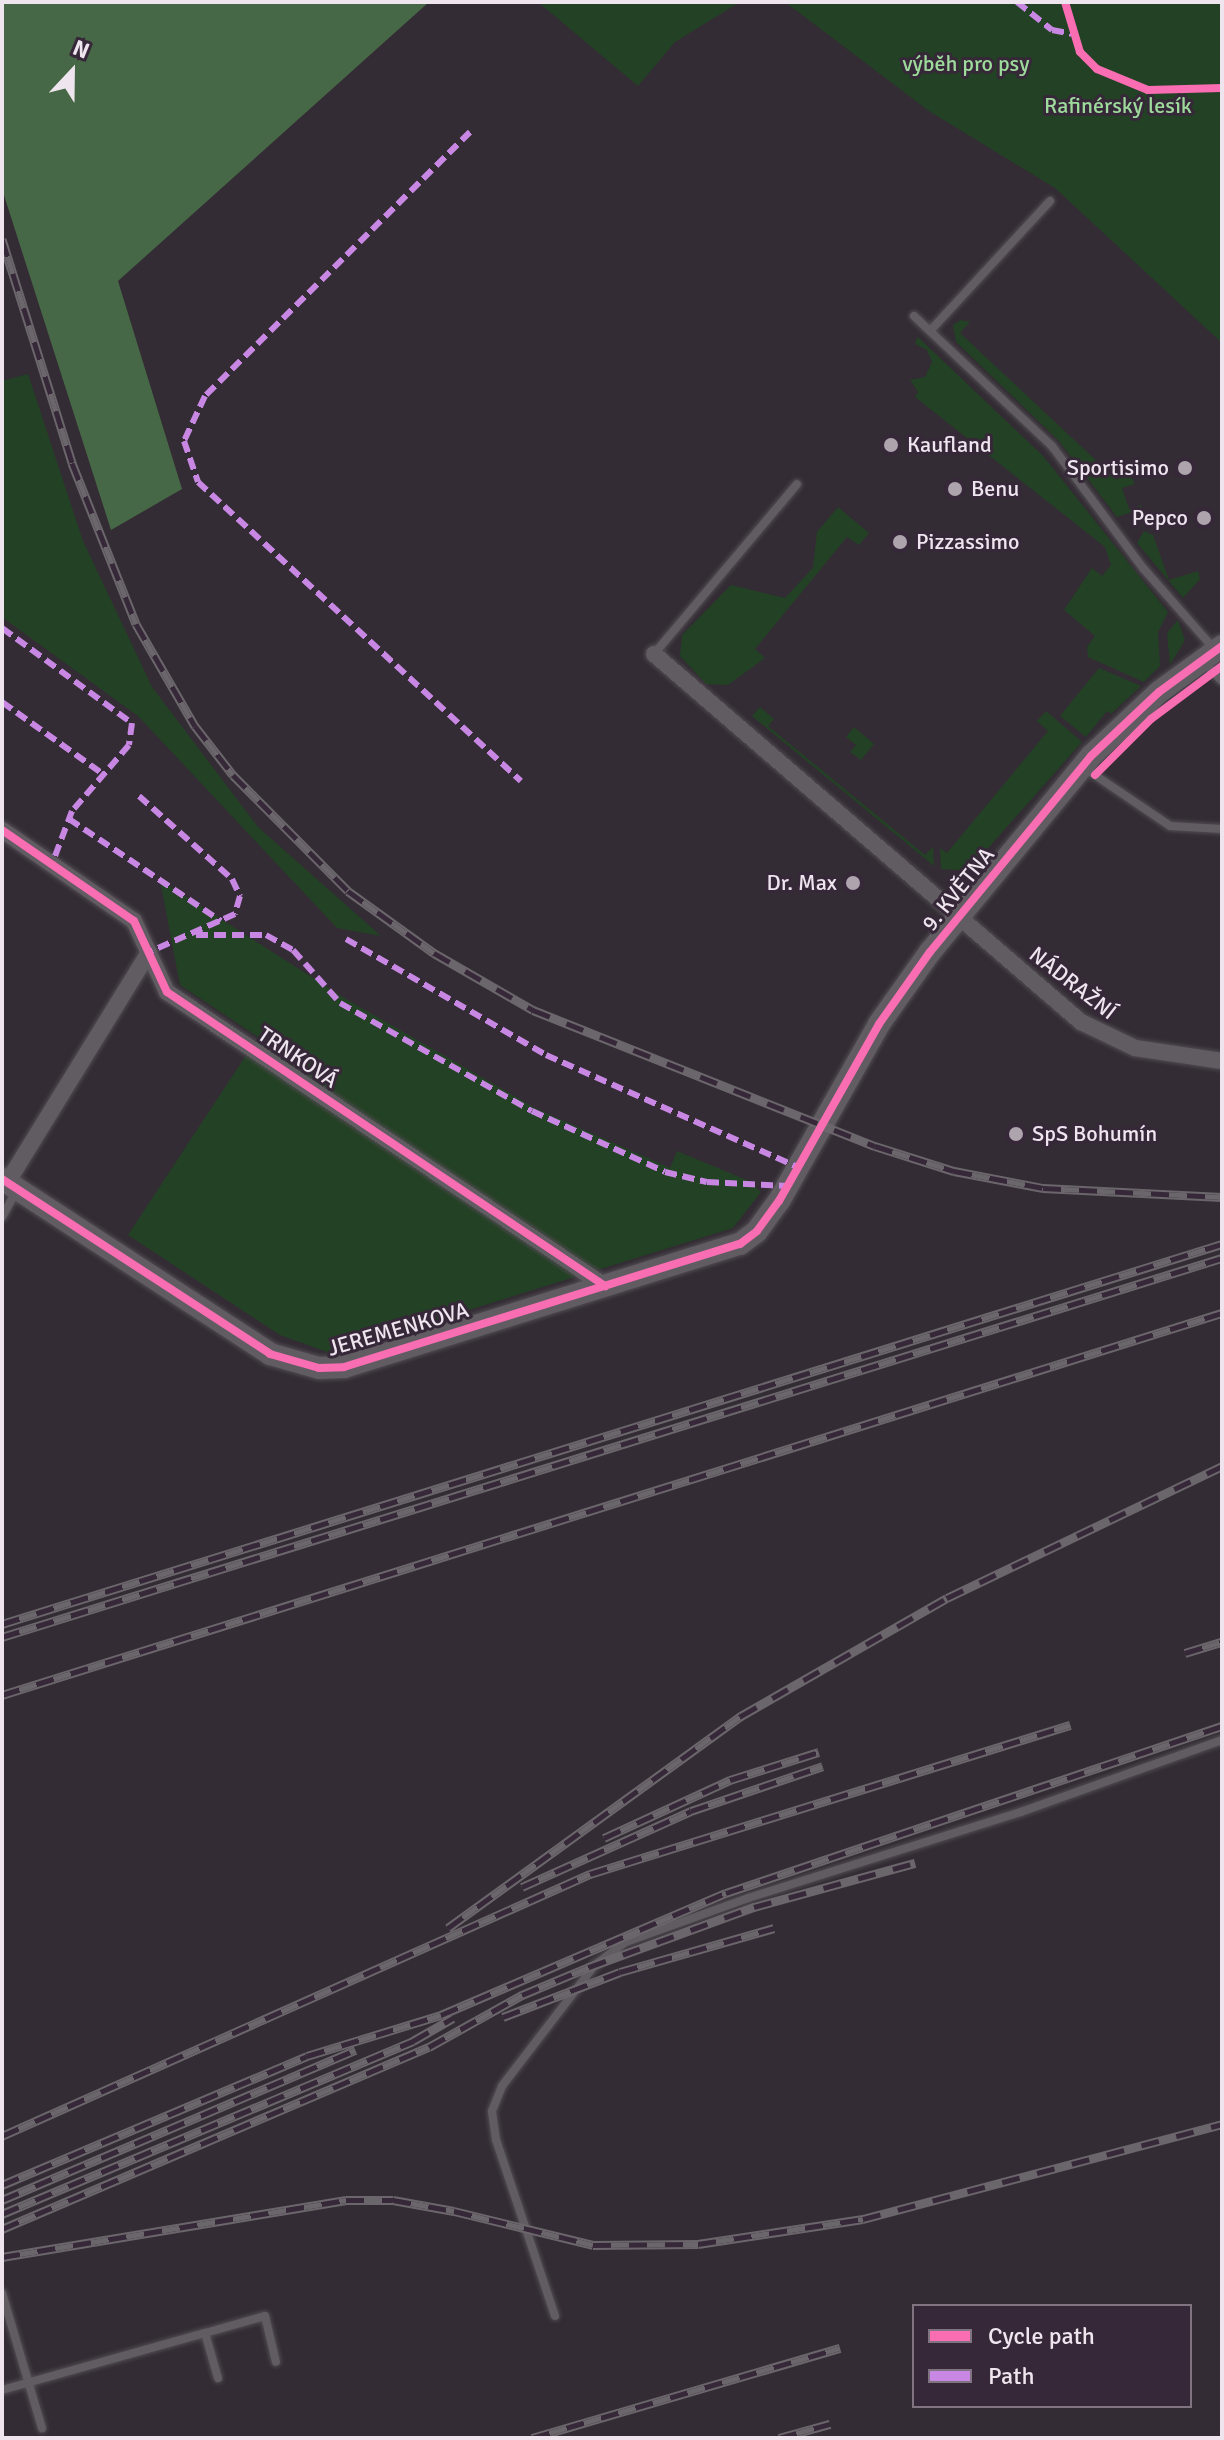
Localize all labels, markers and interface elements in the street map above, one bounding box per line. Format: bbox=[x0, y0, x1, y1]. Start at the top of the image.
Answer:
north arrow bbox=[32, 32, 112, 112]
text: N bbox=[69, 34, 93, 65]
park label: výběh pro psy bbox=[903, 51, 1029, 77]
park label: Rafinérský lesík bbox=[1044, 93, 1192, 119]
place label: Kaufland bbox=[907, 432, 992, 458]
marker: Kaufland bbox=[882, 436, 900, 454]
place label: Sportisimo bbox=[1067, 455, 1169, 481]
marker: Sportisimo bbox=[1176, 459, 1194, 477]
place label: Benu bbox=[971, 476, 1019, 502]
marker: Benu bbox=[946, 480, 964, 498]
place label: Pepco bbox=[1132, 505, 1188, 531]
marker: Pepco bbox=[1195, 509, 1213, 527]
place label: Pizzassimo bbox=[916, 529, 1019, 555]
marker: Pizzassimo bbox=[891, 533, 909, 551]
street label: 9. KVĚTNA bbox=[916, 842, 1000, 936]
place label: Dr. Max bbox=[766, 870, 837, 896]
marker: Dr. Max bbox=[844, 874, 862, 892]
street label: NÁDRAŽNÍ bbox=[1024, 941, 1122, 1025]
street label: TRNKOVÁ bbox=[253, 1021, 343, 1093]
place label: SpS Bohumín bbox=[1032, 1121, 1157, 1147]
marker: SpS Bohumín bbox=[1007, 1125, 1025, 1143]
street label: JEREMENKOVA bbox=[325, 1296, 471, 1362]
legend bbox=[912, 2304, 1192, 2408]
text: Cycle path bbox=[988, 2321, 1095, 2351]
text: Path bbox=[988, 2361, 1034, 2391]

